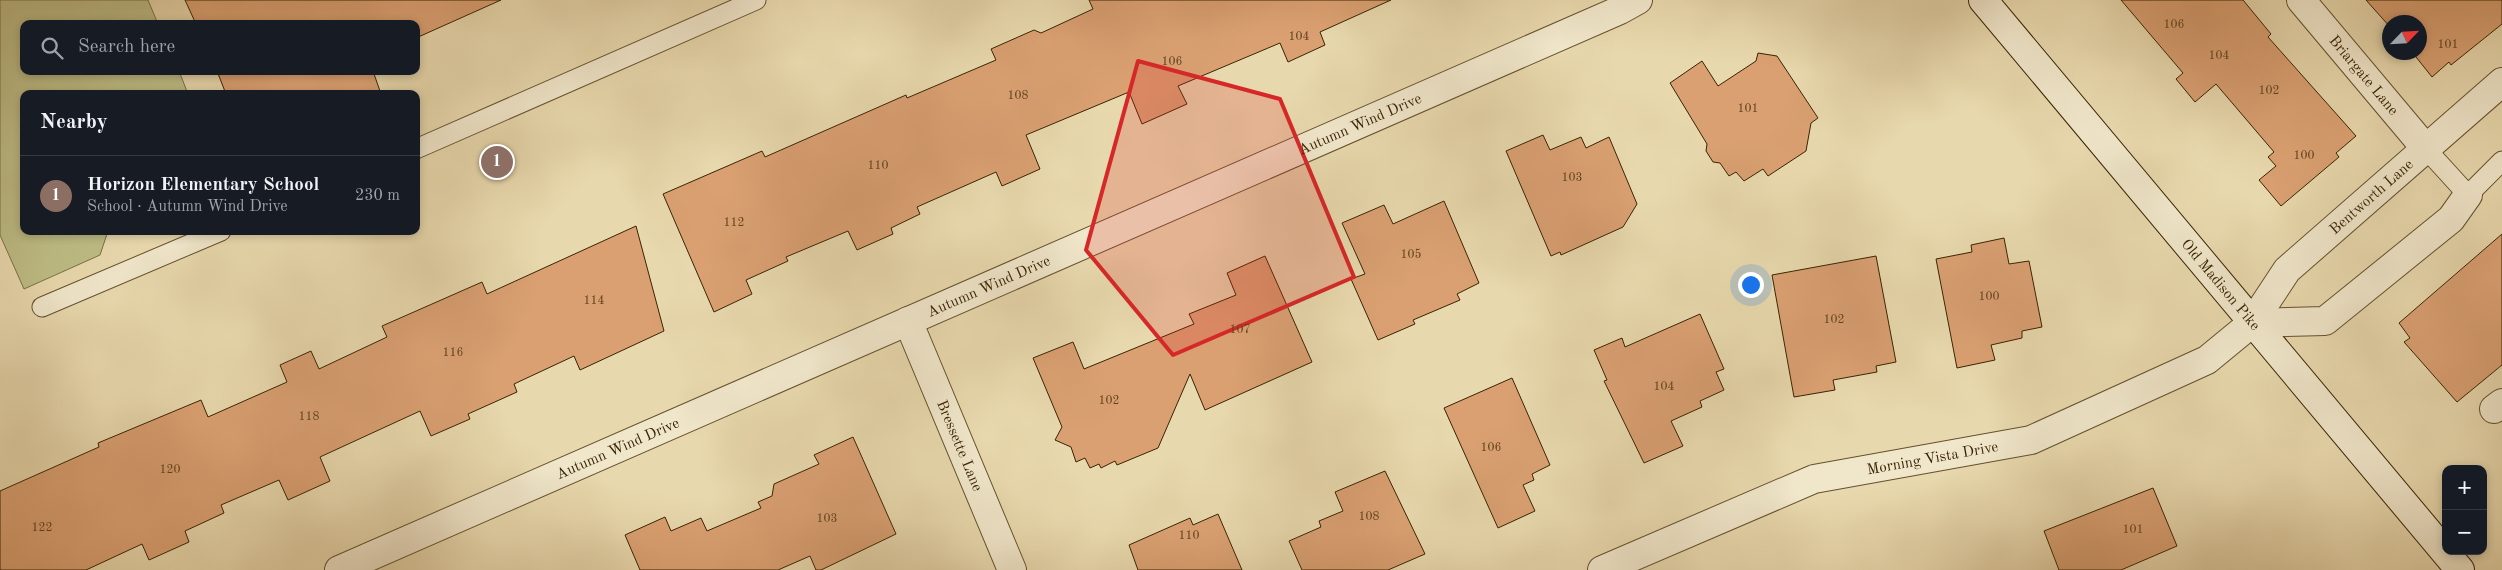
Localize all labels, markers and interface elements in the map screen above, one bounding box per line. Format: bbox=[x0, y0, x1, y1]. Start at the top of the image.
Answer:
north arrow bbox=[2382, 15, 2427, 60]
house number: 106 bbox=[2164, 19, 2184, 31]
search box bbox=[20, 20, 420, 75]
house number: 104 bbox=[1289, 31, 1309, 43]
street label: Briargate Lane bbox=[2325, 33, 2400, 119]
icon: search bbox=[38, 34, 66, 62]
text: Search here bbox=[78, 38, 175, 57]
house number: 101 bbox=[2438, 39, 2458, 51]
house number: 104 bbox=[2209, 50, 2229, 62]
house number: 106 bbox=[1162, 56, 1182, 68]
house number: 102 bbox=[2259, 85, 2279, 97]
house number: 108 bbox=[1008, 90, 1028, 102]
street label: Autumn Wind Drive bbox=[1297, 92, 1424, 159]
house number: 101 bbox=[1738, 103, 1758, 115]
text: Nearby bbox=[40, 112, 108, 133]
pin: 1 bbox=[481, 143, 513, 181]
house number: 100 bbox=[2294, 150, 2314, 162]
street label: Bentworth Lane bbox=[2328, 157, 2417, 238]
house number: 110 bbox=[868, 160, 888, 172]
house number: 103 bbox=[1562, 172, 1582, 184]
text: Horizon Elementary School bbox=[87, 176, 319, 195]
text: 1 bbox=[51, 188, 61, 204]
text: 230 m bbox=[355, 188, 400, 204]
text: School · Autumn Wind Drive bbox=[87, 199, 288, 215]
house number: 112 bbox=[724, 217, 744, 229]
street label: Old Madison Pike bbox=[2178, 237, 2262, 334]
house number: 105 bbox=[1401, 248, 1421, 261]
street label: Autumn Wind Drive bbox=[925, 254, 1053, 321]
your location bbox=[1738, 272, 1764, 298]
house number: 100 bbox=[1979, 291, 1999, 303]
house number: 114 bbox=[584, 295, 604, 307]
house number: 102 bbox=[1824, 314, 1844, 326]
house number: 107 bbox=[1230, 324, 1250, 336]
house number: 116 bbox=[443, 347, 463, 359]
house number: 104 bbox=[1654, 381, 1674, 393]
house number: 102 bbox=[1099, 395, 1119, 407]
street label: Bressette Lane bbox=[933, 398, 984, 494]
house number: 118 bbox=[299, 411, 319, 423]
street label: Autumn Wind Drive bbox=[554, 416, 682, 483]
street label: Morning Vista Drive bbox=[1866, 440, 2000, 478]
house number: 106 bbox=[1481, 442, 1501, 454]
house number: 120 bbox=[160, 464, 180, 476]
map controls bbox=[2442, 465, 2487, 555]
button: + bbox=[2442, 465, 2487, 510]
button: − bbox=[2442, 510, 2487, 555]
house number: 108 bbox=[1359, 511, 1379, 523]
house number: 103 bbox=[817, 513, 837, 525]
house number: 122 bbox=[32, 522, 52, 534]
house number: 101 bbox=[2123, 524, 2143, 536]
house number: 110 bbox=[1179, 530, 1199, 542]

